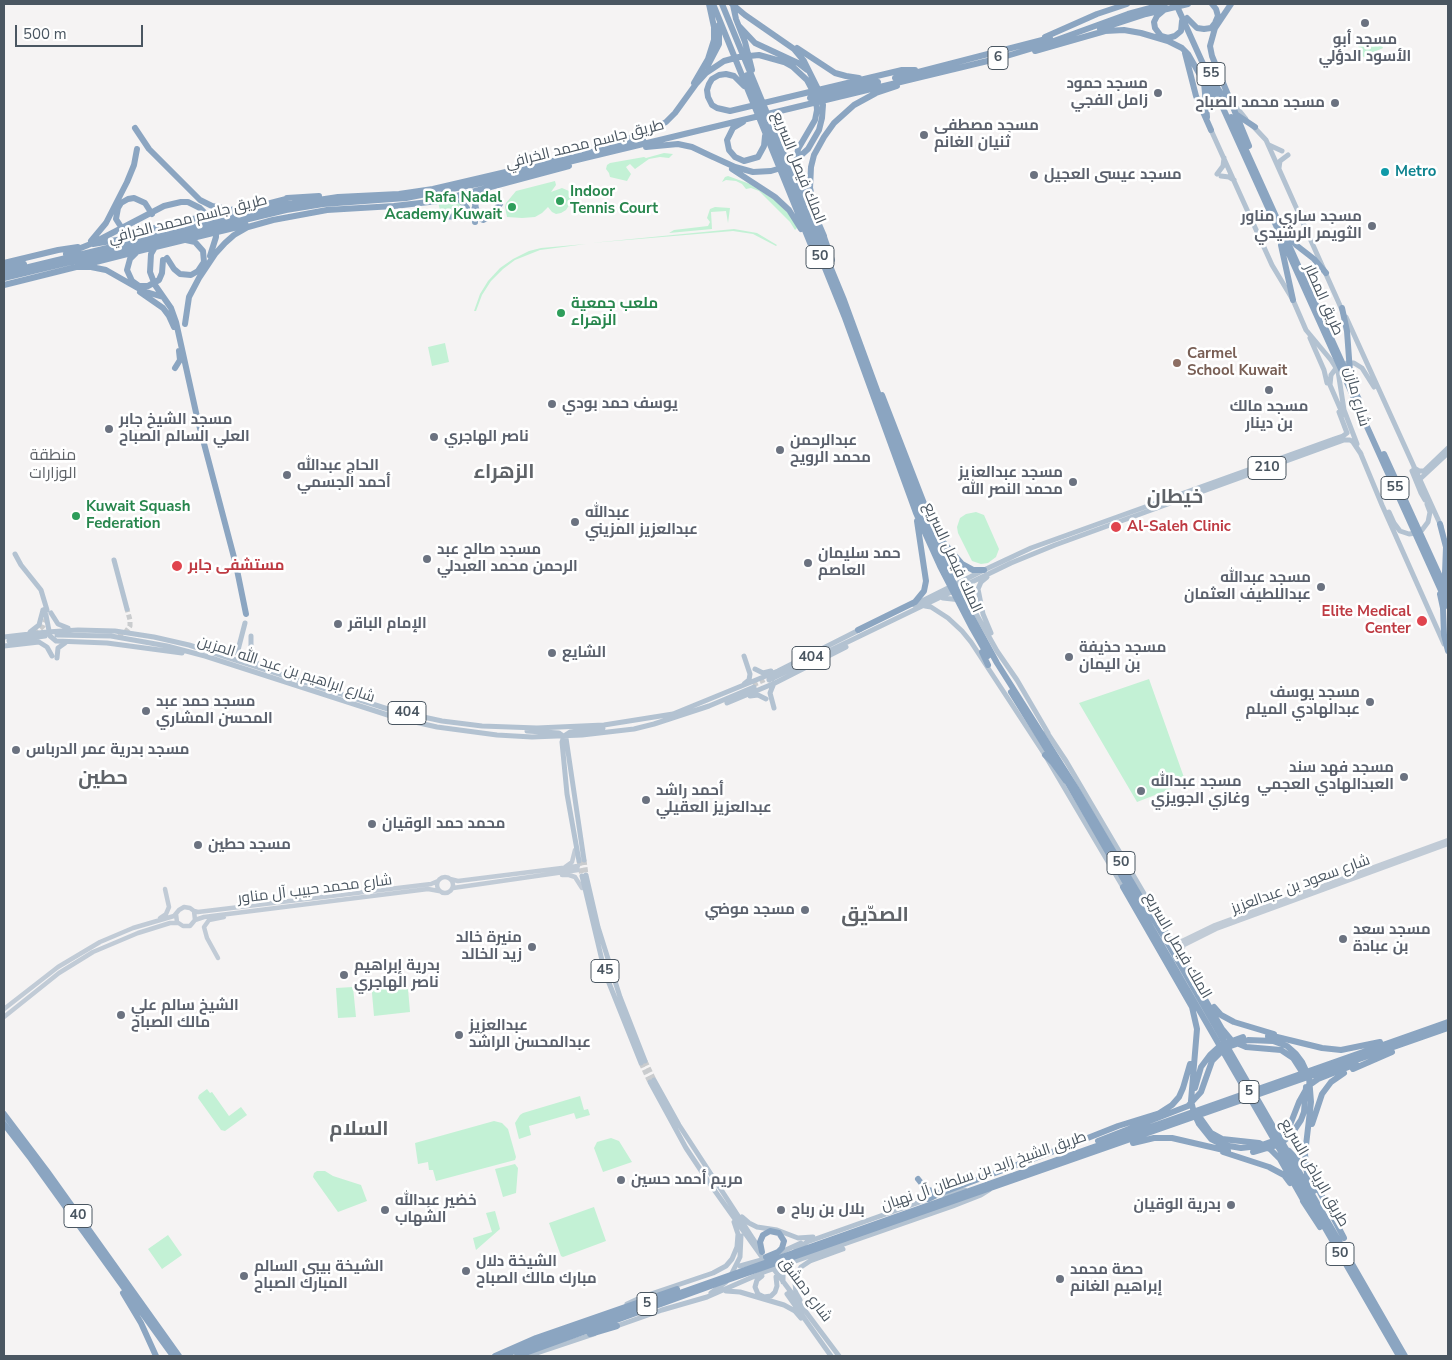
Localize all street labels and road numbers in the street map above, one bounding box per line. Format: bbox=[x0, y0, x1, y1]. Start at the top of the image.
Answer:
road number: 6 bbox=[988, 46, 1008, 70]
road number: 55 bbox=[1197, 62, 1225, 86]
street label: الملك فيصل السريع bbox=[767, 109, 829, 227]
street label: طريق جاسم محمد الخرافي bbox=[504, 117, 666, 173]
street label: طريق جاسم محمد الخرافي bbox=[107, 192, 269, 248]
road number: 50 bbox=[806, 246, 834, 268]
street label: طريق المطار bbox=[1299, 262, 1347, 338]
street label: شارع مازن bbox=[1339, 365, 1373, 429]
road number: 210 bbox=[1248, 456, 1286, 479]
road number: 55 bbox=[1381, 476, 1409, 499]
street label: الملك فيصل السريع bbox=[919, 500, 985, 616]
street label: شارع ابراهيم بن عبد الله المزين bbox=[195, 633, 377, 707]
road number: 404 bbox=[792, 646, 830, 670]
road number: 404 bbox=[388, 701, 426, 724]
road number: 50 bbox=[1107, 851, 1135, 874]
street label: شارع سعود بن عبدالعزيز bbox=[1229, 852, 1373, 918]
street label: شارع محمد حبيب آل مناور bbox=[237, 872, 393, 908]
street label: الملك فيصل السريع bbox=[1139, 890, 1215, 1002]
road number: 45 bbox=[591, 959, 619, 982]
road number: 5 bbox=[1239, 1080, 1259, 1104]
street label: طريق الرياض السريع bbox=[1276, 1116, 1352, 1230]
street label: طريق الشيخ زايد بن سلطان آل نهيان bbox=[879, 1128, 1089, 1216]
road number: 40 bbox=[64, 1204, 92, 1228]
road number: 50 bbox=[1326, 1242, 1354, 1266]
street label: شارع دمشق bbox=[775, 1254, 835, 1326]
road number: 5 bbox=[637, 1292, 657, 1316]

